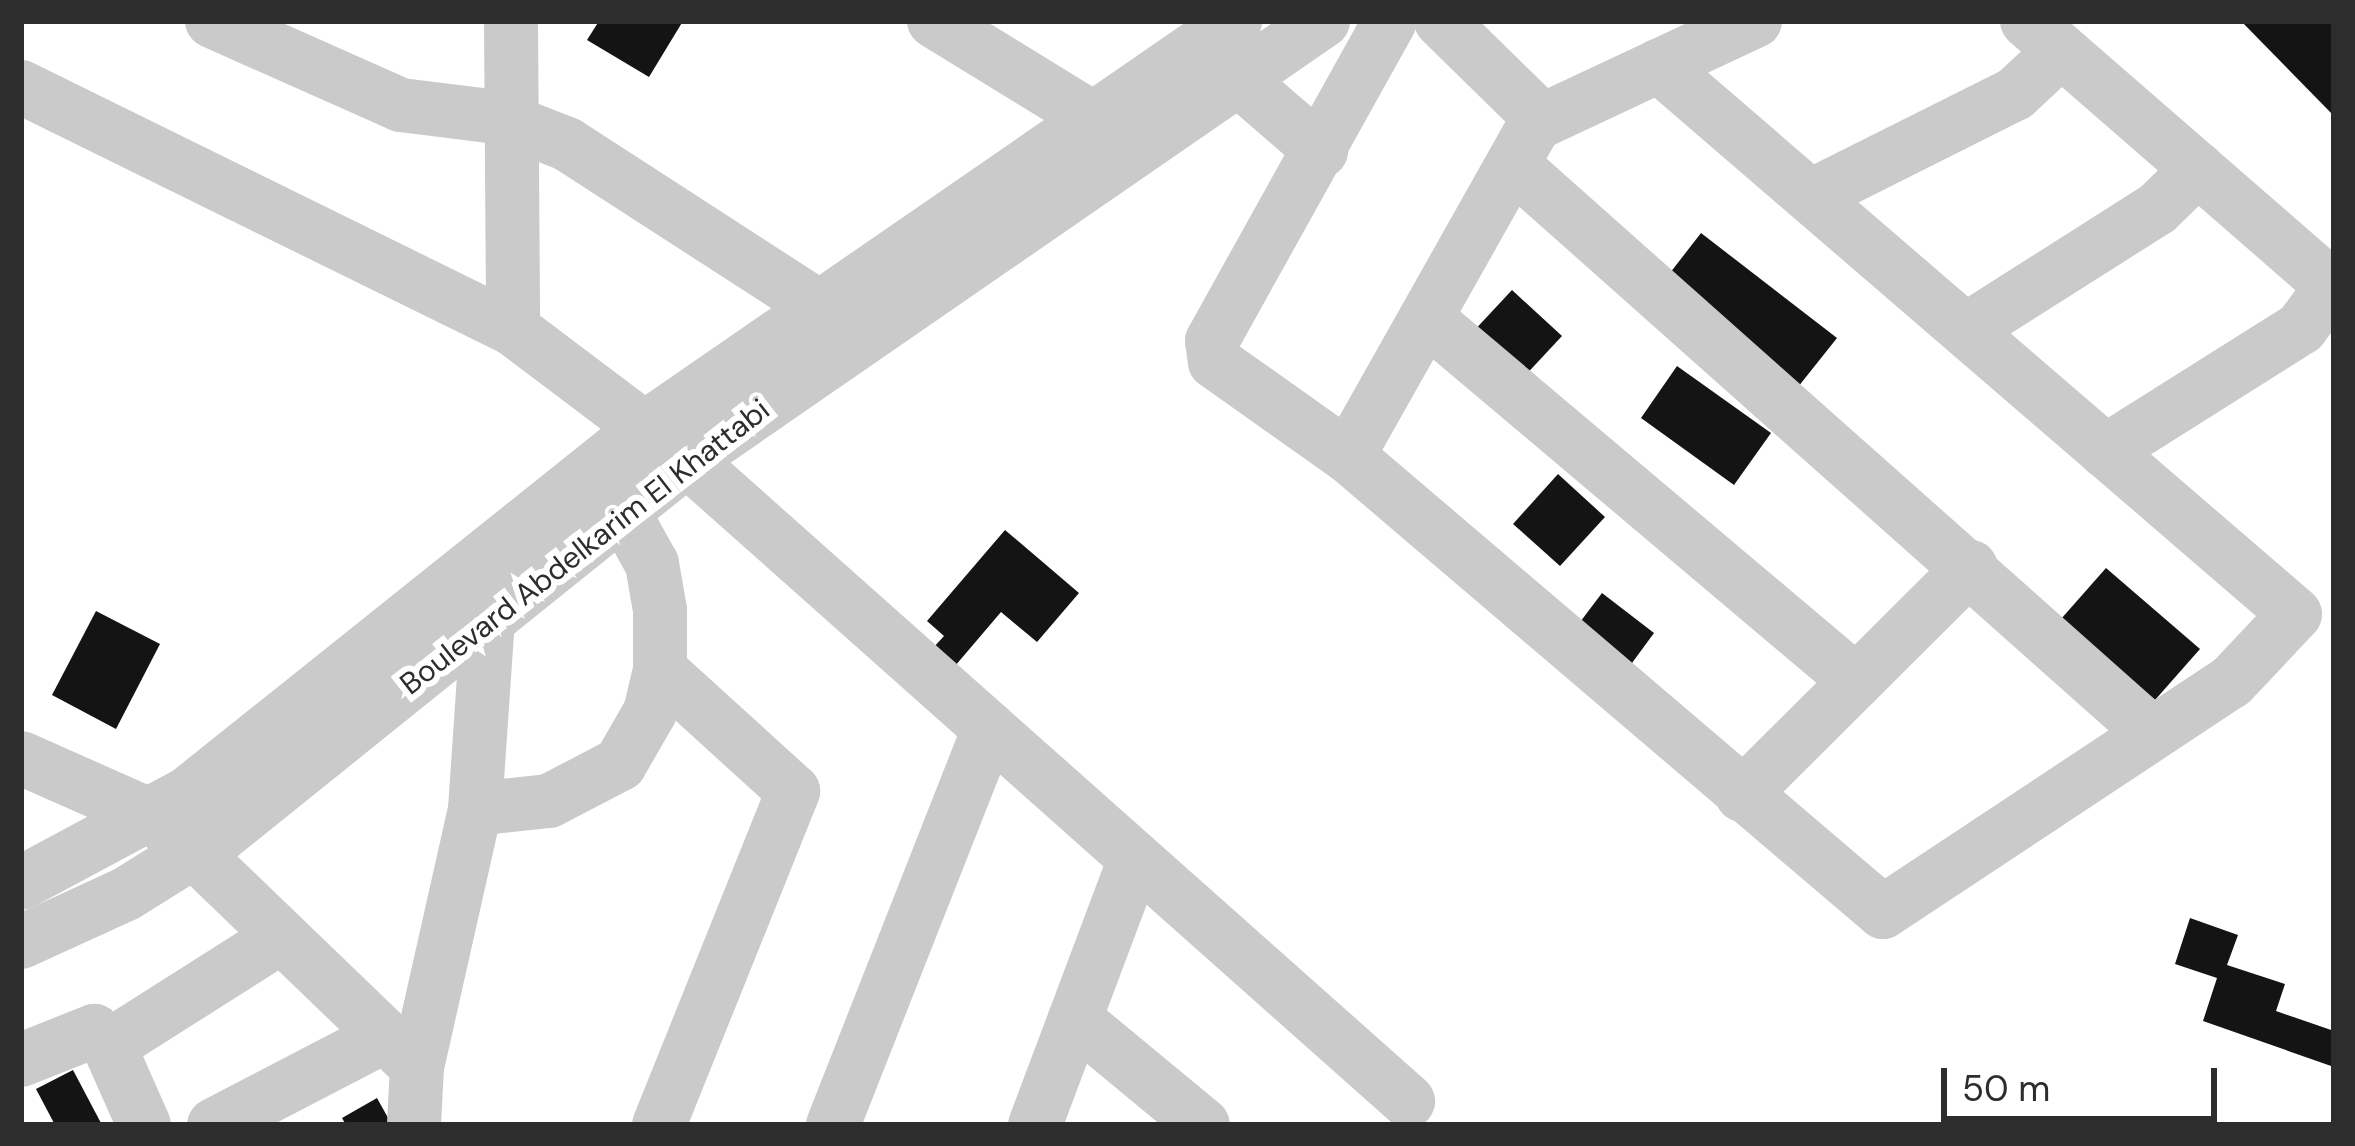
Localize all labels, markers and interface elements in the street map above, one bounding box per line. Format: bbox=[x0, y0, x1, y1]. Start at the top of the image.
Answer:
street label: Boulevard Abdelkarim El Khattabi bbox=[393, 392, 777, 702]
scale bar bbox=[1947, 1044, 2223, 1118]
text: 50 m bbox=[1962, 1065, 2050, 1112]

